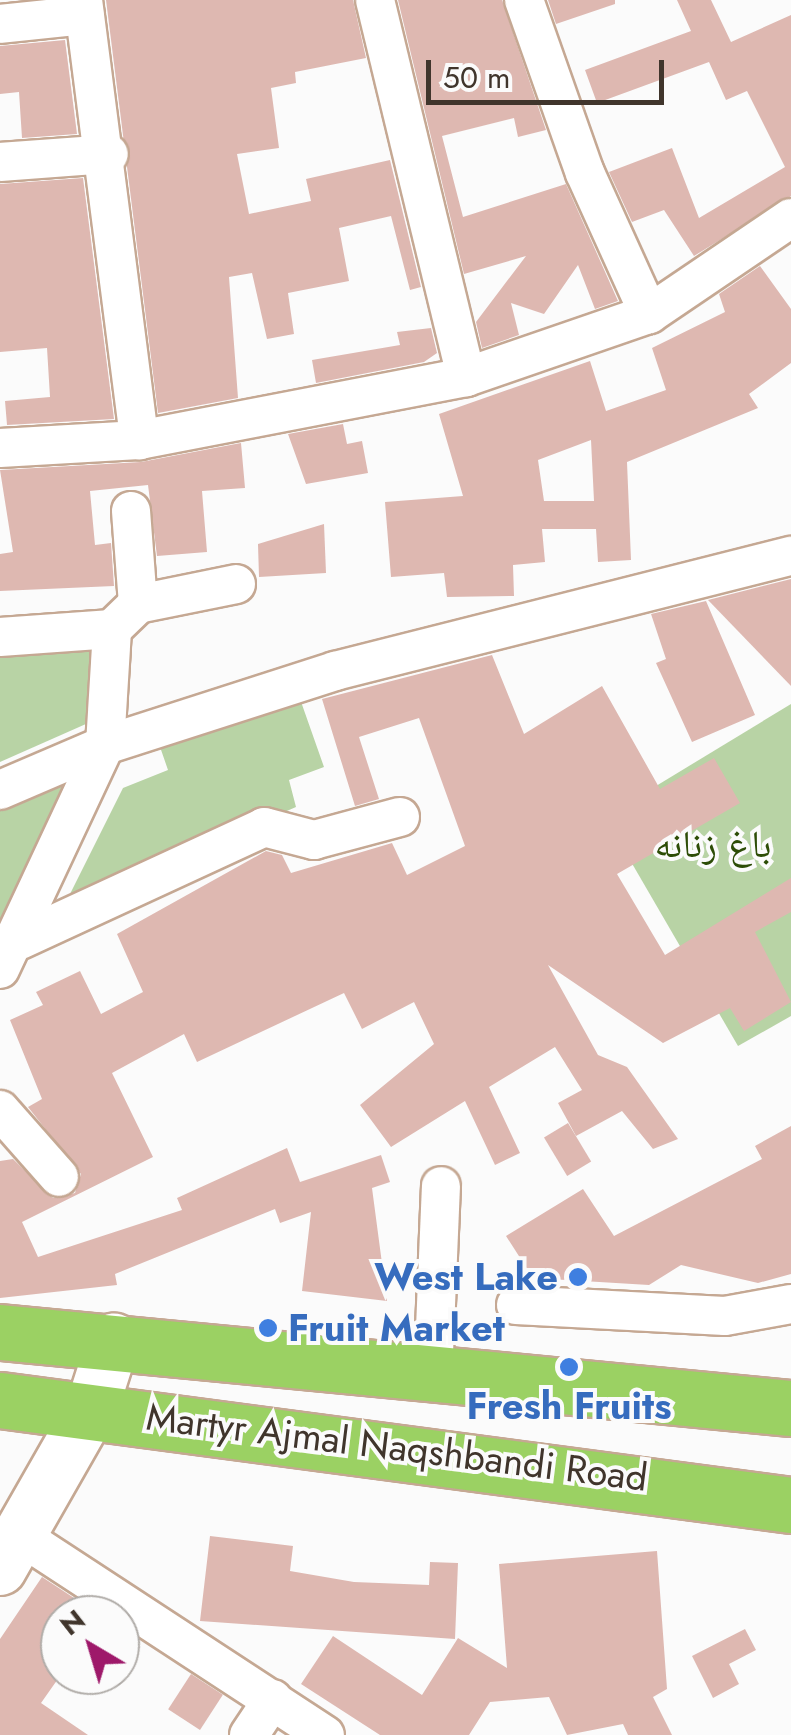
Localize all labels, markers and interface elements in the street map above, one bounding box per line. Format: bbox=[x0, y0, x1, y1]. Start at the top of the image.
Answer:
scale bar bbox=[431, 40, 668, 102]
text: 50 m bbox=[443, 56, 510, 99]
park label: باغ زنانه bbox=[655, 821, 771, 867]
place label: West Lake bbox=[374, 1254, 558, 1300]
marker: West Lake bbox=[567, 1266, 589, 1288]
place label: Fruit Market bbox=[288, 1305, 505, 1351]
marker: Fruit Market bbox=[257, 1317, 279, 1339]
marker: Fresh Fruits bbox=[558, 1356, 580, 1378]
place label: Fresh Fruits bbox=[466, 1383, 672, 1429]
street label: Martyr Ajmal Naqshbandi Road bbox=[144, 1394, 650, 1500]
north arrow bbox=[40, 1595, 140, 1695]
text: N bbox=[51, 1600, 94, 1646]

